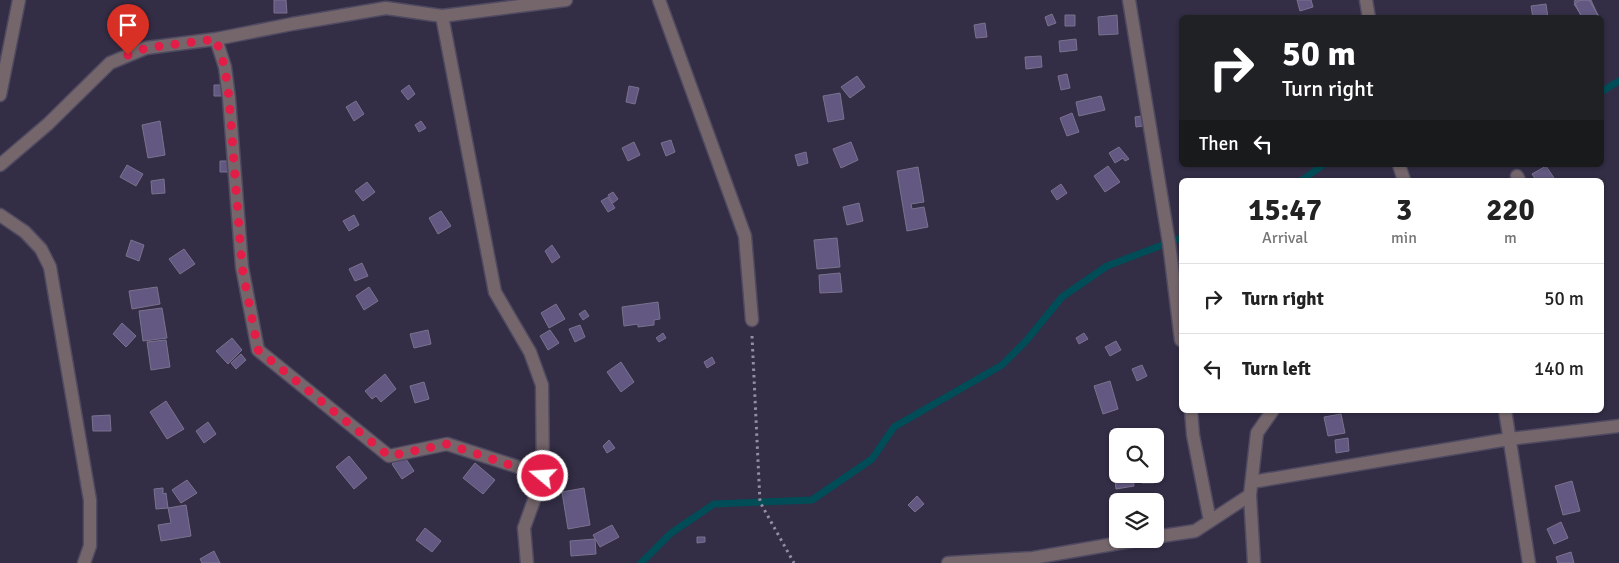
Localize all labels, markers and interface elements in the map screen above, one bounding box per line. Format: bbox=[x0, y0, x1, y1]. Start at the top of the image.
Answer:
pin bbox=[107, 4, 149, 55]
icon: arrive bbox=[114, 11, 142, 39]
text: 50 m bbox=[1282, 32, 1356, 75]
icon: right bbox=[1199, 35, 1264, 100]
text: Turn right bbox=[1282, 75, 1374, 102]
icon: left bbox=[1249, 130, 1277, 158]
text: Then bbox=[1199, 132, 1239, 156]
text: 15:47 bbox=[1248, 192, 1322, 229]
text: 3 bbox=[1396, 192, 1412, 229]
text: 220 bbox=[1486, 192, 1535, 229]
text: Arrival bbox=[1262, 228, 1308, 248]
text: min bbox=[1391, 228, 1417, 248]
text: m bbox=[1504, 228, 1517, 248]
icon: right bbox=[1199, 285, 1227, 313]
text: Turn right bbox=[1242, 287, 1324, 311]
text: 50 m bbox=[1544, 287, 1584, 311]
icon: left bbox=[1199, 355, 1227, 383]
text: Turn left bbox=[1242, 357, 1311, 381]
text: 140 m bbox=[1534, 357, 1584, 381]
map controls bbox=[1109, 428, 1164, 548]
button: search bbox=[1109, 428, 1164, 483]
position arrow bbox=[516, 449, 568, 501]
button: layers bbox=[1109, 493, 1164, 548]

